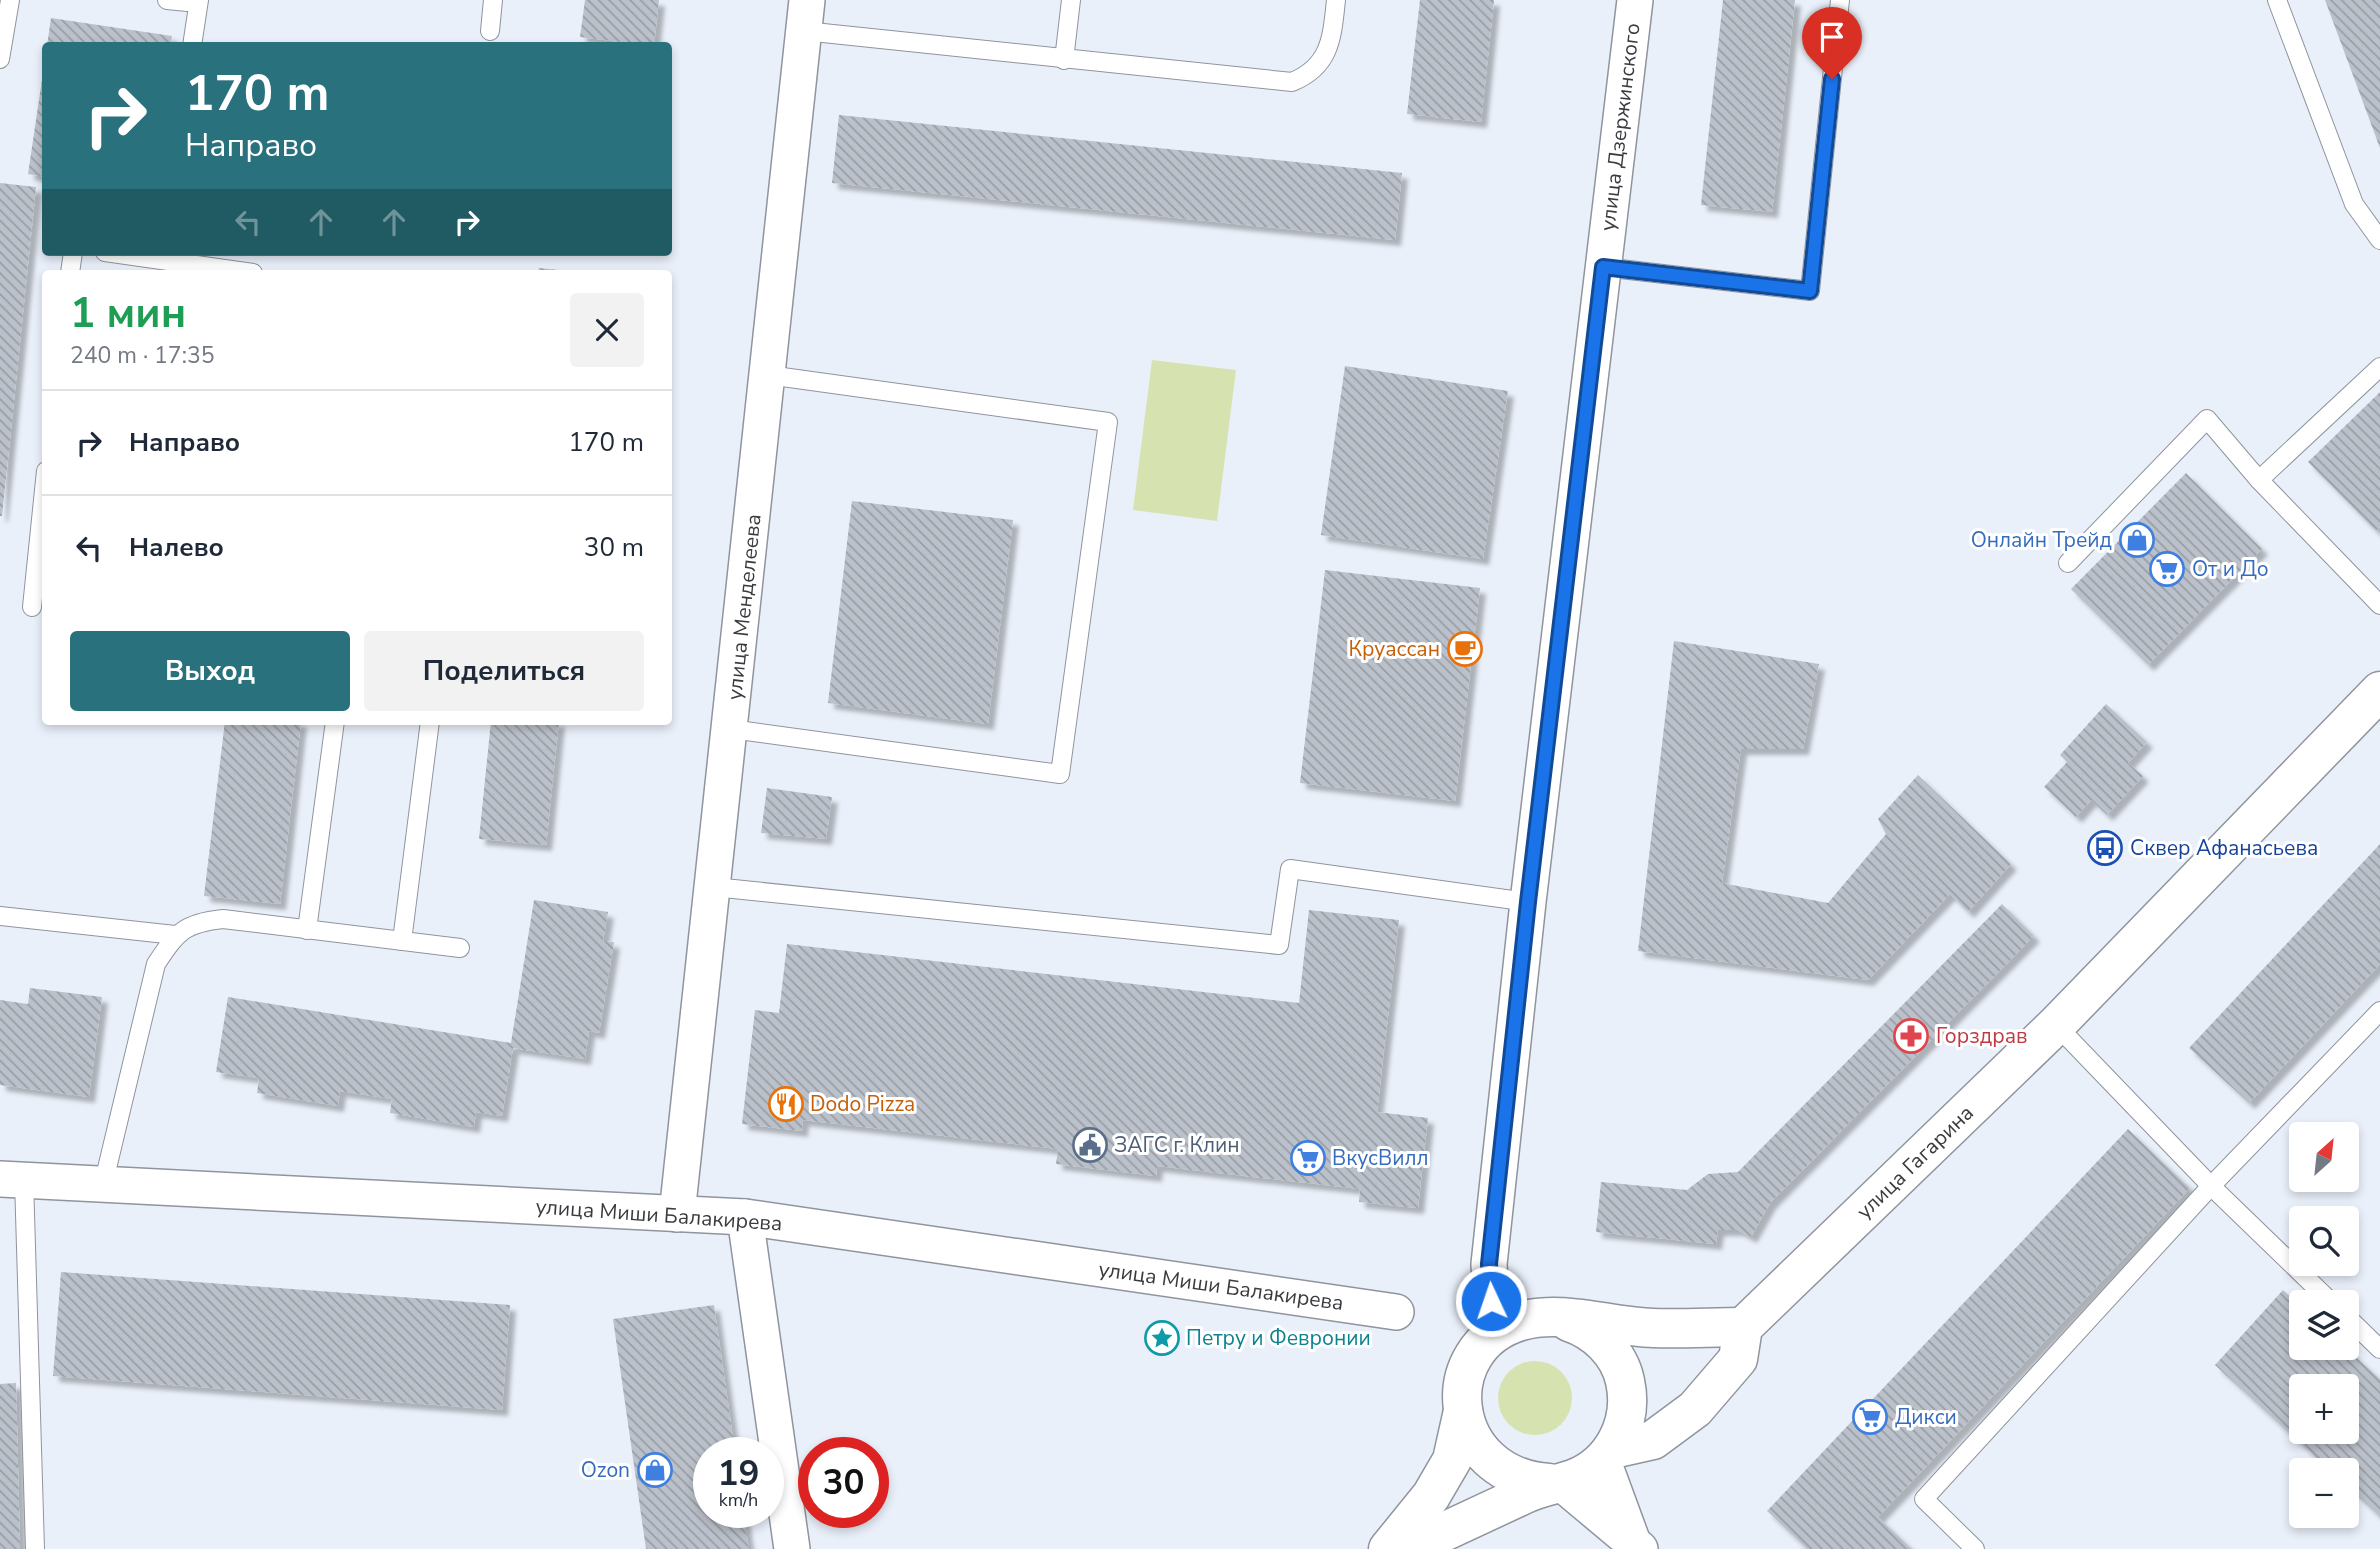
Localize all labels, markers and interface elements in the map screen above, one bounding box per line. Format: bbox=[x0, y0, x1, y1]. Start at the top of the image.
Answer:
pin bbox=[1802, 7, 1862, 79]
icon: arrive bbox=[1813, 18, 1851, 56]
street label: улица Дзержинского bbox=[1593, 21, 1647, 233]
text: 170 m bbox=[185, 60, 329, 127]
icon: right bbox=[70, 70, 161, 161]
text: Направо bbox=[185, 124, 317, 167]
icon: left bbox=[229, 203, 267, 241]
icon: ahead bbox=[302, 203, 340, 241]
icon: ahead bbox=[375, 203, 413, 241]
icon: right bbox=[448, 203, 486, 241]
text: 1 мин bbox=[70, 285, 186, 342]
button: close bbox=[570, 293, 644, 367]
text: 240 m · 17:35 bbox=[70, 340, 215, 371]
icon: right bbox=[70, 424, 108, 462]
text: Направо bbox=[129, 425, 240, 460]
text: 170 m bbox=[568, 425, 644, 460]
street label: улица Менделеева bbox=[720, 513, 768, 701]
shop icon: Онлайн Трейд bbox=[2118, 521, 2156, 559]
place label: Онлайн Трейд bbox=[1971, 526, 2112, 554]
icon: left bbox=[70, 529, 108, 567]
text: Налево bbox=[129, 530, 224, 565]
text: 30 m bbox=[584, 530, 644, 565]
supermarket icon: От и До bbox=[2148, 550, 2186, 588]
place label: От и До bbox=[2192, 555, 2269, 583]
cafe icon: Круассан bbox=[1446, 630, 1484, 668]
button: Выход bbox=[70, 631, 350, 711]
button: Поделиться bbox=[364, 631, 644, 711]
place label: Круассан bbox=[1349, 635, 1440, 663]
bus stop icon: Сквер Афанасьева bbox=[2086, 829, 2124, 867]
place label: Сквер Афанасьева bbox=[2130, 834, 2318, 862]
pharmacy icon: Горздрав bbox=[1892, 1017, 1930, 1055]
place label: Горздрав bbox=[1936, 1022, 2028, 1050]
restaurant icon: Dodo Pizza bbox=[767, 1085, 805, 1123]
place label: Dodo Pizza bbox=[810, 1090, 915, 1118]
street label: улица Гагарина bbox=[1850, 1099, 1980, 1225]
north arrow bbox=[2289, 1122, 2359, 1192]
map controls bbox=[2289, 1122, 2359, 1528]
public building icon: ЗАГС г. Клин bbox=[1071, 1126, 1109, 1164]
place label: ЗАГС г. Клин bbox=[1114, 1131, 1240, 1159]
supermarket icon: ВкусВилл bbox=[1289, 1139, 1327, 1177]
place label: ВкусВилл bbox=[1332, 1144, 1429, 1172]
street label: улица Миши Балакирева bbox=[535, 1192, 783, 1238]
button: search bbox=[2289, 1206, 2359, 1276]
street label: улица Миши Балакирева bbox=[1097, 1255, 1345, 1317]
position arrow bbox=[1454, 1264, 1528, 1338]
button: layers bbox=[2289, 1290, 2359, 1360]
place icon: Петру и Февронии bbox=[1143, 1319, 1181, 1357]
place label: Петру и Февронии bbox=[1186, 1324, 1371, 1352]
button: + bbox=[2289, 1374, 2359, 1444]
supermarket icon: Дикси bbox=[1851, 1398, 1889, 1436]
place label: Дикси bbox=[1895, 1403, 1957, 1431]
speed limit sign: 30 bbox=[798, 1437, 889, 1528]
text: 19 bbox=[717, 1450, 760, 1497]
shop icon: Ozon bbox=[636, 1451, 674, 1489]
place label: Ozon bbox=[581, 1456, 630, 1484]
button: − bbox=[2289, 1458, 2359, 1528]
text: km/h bbox=[719, 1488, 758, 1512]

